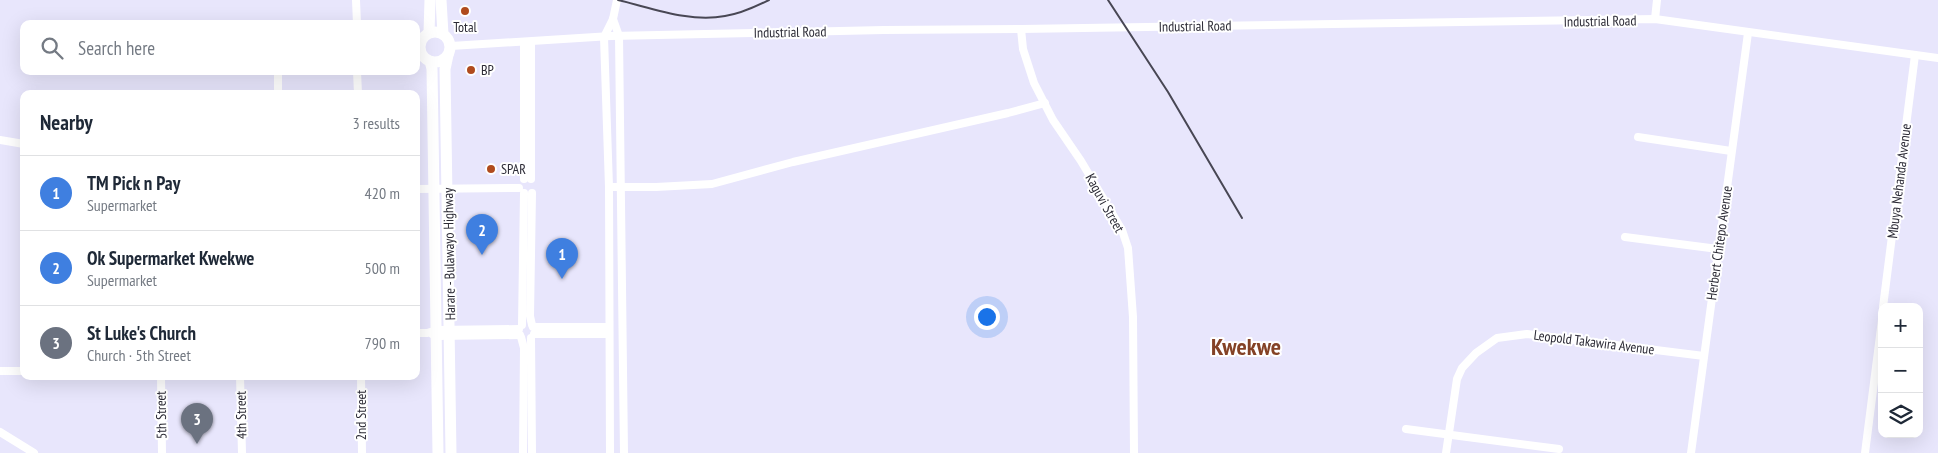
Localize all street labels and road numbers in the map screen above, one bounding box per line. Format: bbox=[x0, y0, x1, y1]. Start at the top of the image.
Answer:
street label: Industrial Road bbox=[1563, 11, 1637, 31]
street label: Industrial Road bbox=[1158, 16, 1232, 36]
street label: Industrial Road bbox=[753, 22, 827, 42]
street label: Mbuya Nehanda Avenue bbox=[1883, 122, 1915, 240]
street label: Kaguvi Street bbox=[1081, 170, 1129, 236]
street label: Herbert Chitepo Avenue bbox=[1702, 184, 1736, 301]
street label: Harare - Bulawayo Highway bbox=[439, 187, 459, 320]
street label: Leopold Takawira Avenue bbox=[1533, 326, 1656, 358]
street label: 2nd Street bbox=[352, 390, 370, 440]
street label: 5th Street bbox=[152, 391, 170, 439]
street label: 4th Street bbox=[232, 391, 250, 439]

